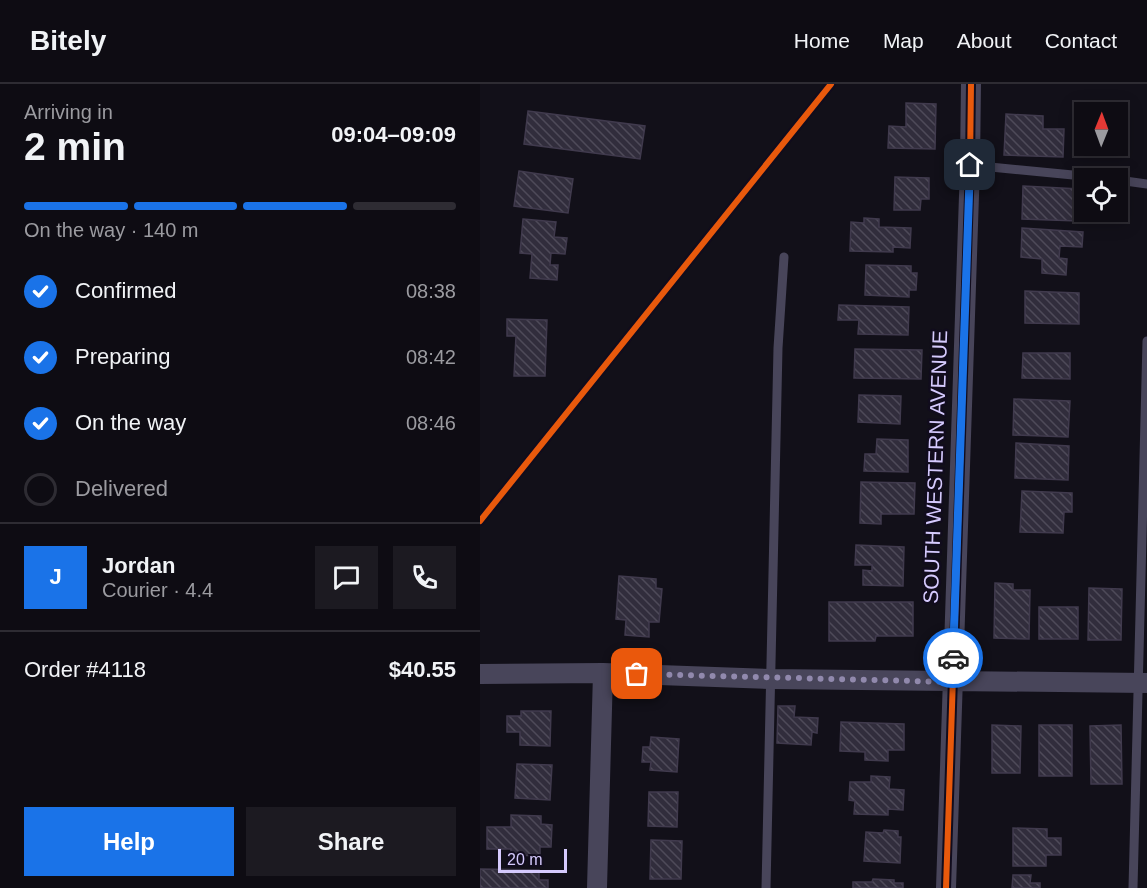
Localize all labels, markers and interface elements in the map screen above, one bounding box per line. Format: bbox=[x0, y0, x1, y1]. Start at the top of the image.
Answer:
text: Bitely bbox=[30, 25, 106, 56]
text: Home bbox=[794, 29, 850, 52]
text: Map bbox=[883, 29, 924, 52]
text: About bbox=[957, 29, 1012, 52]
text: Contact bbox=[1045, 29, 1117, 52]
text: Arriving in bbox=[24, 101, 113, 123]
north arrow bbox=[1074, 102, 1128, 156]
map controls bbox=[1074, 102, 1128, 222]
text: 09:04–09:09 bbox=[331, 122, 456, 147]
text: 2 min bbox=[24, 125, 126, 168]
pin bbox=[944, 139, 995, 190]
icon: home bbox=[953, 148, 986, 181]
button: locate bbox=[1074, 168, 1128, 222]
text: On the way · 140 m bbox=[24, 219, 199, 241]
icon: check bbox=[24, 275, 57, 308]
text: Confirmed bbox=[75, 278, 176, 303]
text: 08:38 bbox=[406, 280, 456, 302]
street label: SOUTH WESTERN AVENUE bbox=[919, 330, 951, 604]
icon: check bbox=[24, 341, 57, 374]
text: Preparing bbox=[75, 344, 170, 369]
text: 08:42 bbox=[406, 346, 456, 368]
icon: check bbox=[24, 407, 57, 440]
text: On the way bbox=[75, 410, 186, 435]
text: 08:46 bbox=[406, 412, 456, 434]
text: Delivered bbox=[75, 476, 168, 501]
button: chat bbox=[315, 546, 378, 609]
button: phone bbox=[393, 546, 456, 609]
text: Jordan bbox=[102, 553, 175, 578]
text: J bbox=[49, 564, 62, 589]
text: Courier · 4.4 bbox=[102, 579, 213, 601]
courier bbox=[923, 628, 983, 688]
icon: car bbox=[937, 642, 970, 675]
pin bbox=[611, 648, 662, 699]
text: Order #4118 bbox=[24, 657, 146, 682]
text: $40.55 bbox=[389, 657, 456, 682]
icon: bag bbox=[620, 657, 653, 690]
button: Help bbox=[24, 807, 234, 876]
button: Share bbox=[246, 807, 456, 876]
scale bar bbox=[498, 846, 567, 874]
text: 20 m bbox=[507, 851, 543, 868]

